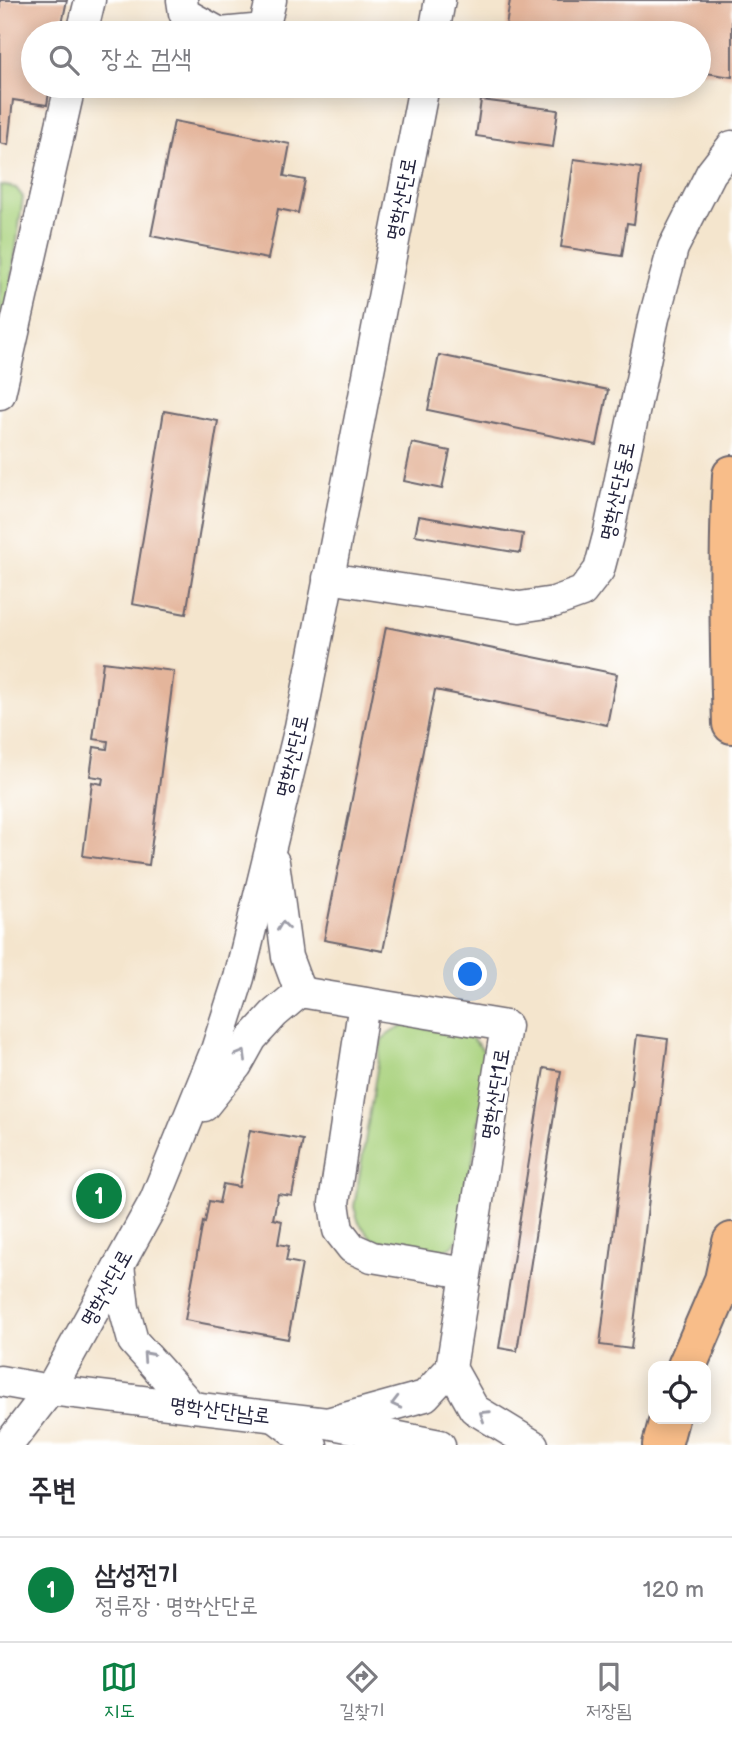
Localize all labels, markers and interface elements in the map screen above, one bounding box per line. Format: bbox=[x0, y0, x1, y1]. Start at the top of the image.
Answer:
search box bbox=[21, 21, 711, 98]
icon: search bbox=[45, 41, 83, 79]
text: 장소 검색 bbox=[101, 44, 192, 75]
street label: 명학산단로 bbox=[381, 155, 422, 243]
street label: 명학산단동로 bbox=[595, 439, 640, 543]
street label: 명학산단로 bbox=[271, 712, 314, 800]
one-way arrow bbox=[275, 920, 290, 932]
your location bbox=[453, 957, 487, 991]
street label: 명학산단1로 bbox=[476, 1046, 515, 1142]
one-way arrow bbox=[234, 1050, 247, 1063]
pin: 1 bbox=[76, 1170, 122, 1222]
street label: 명학산단로 bbox=[75, 1245, 138, 1331]
one-way arrow bbox=[142, 1351, 155, 1364]
map controls bbox=[648, 1361, 711, 1424]
button: locate bbox=[648, 1361, 711, 1424]
street label: 명학산단남로 bbox=[168, 1392, 272, 1429]
one-way arrow bbox=[390, 1395, 402, 1409]
one-way arrow bbox=[479, 1410, 492, 1423]
text: 주변 bbox=[28, 1473, 76, 1509]
text: 삼성전기 bbox=[95, 1560, 179, 1591]
text: 1 bbox=[46, 1576, 56, 1604]
text: 120 m bbox=[643, 1576, 704, 1604]
text: 정류장 · 명학산단로 bbox=[95, 1592, 258, 1620]
tab: 지도 bbox=[100, 1658, 138, 1724]
tab: 길찾기 bbox=[339, 1658, 385, 1724]
tab: 저장됨 bbox=[586, 1658, 632, 1724]

